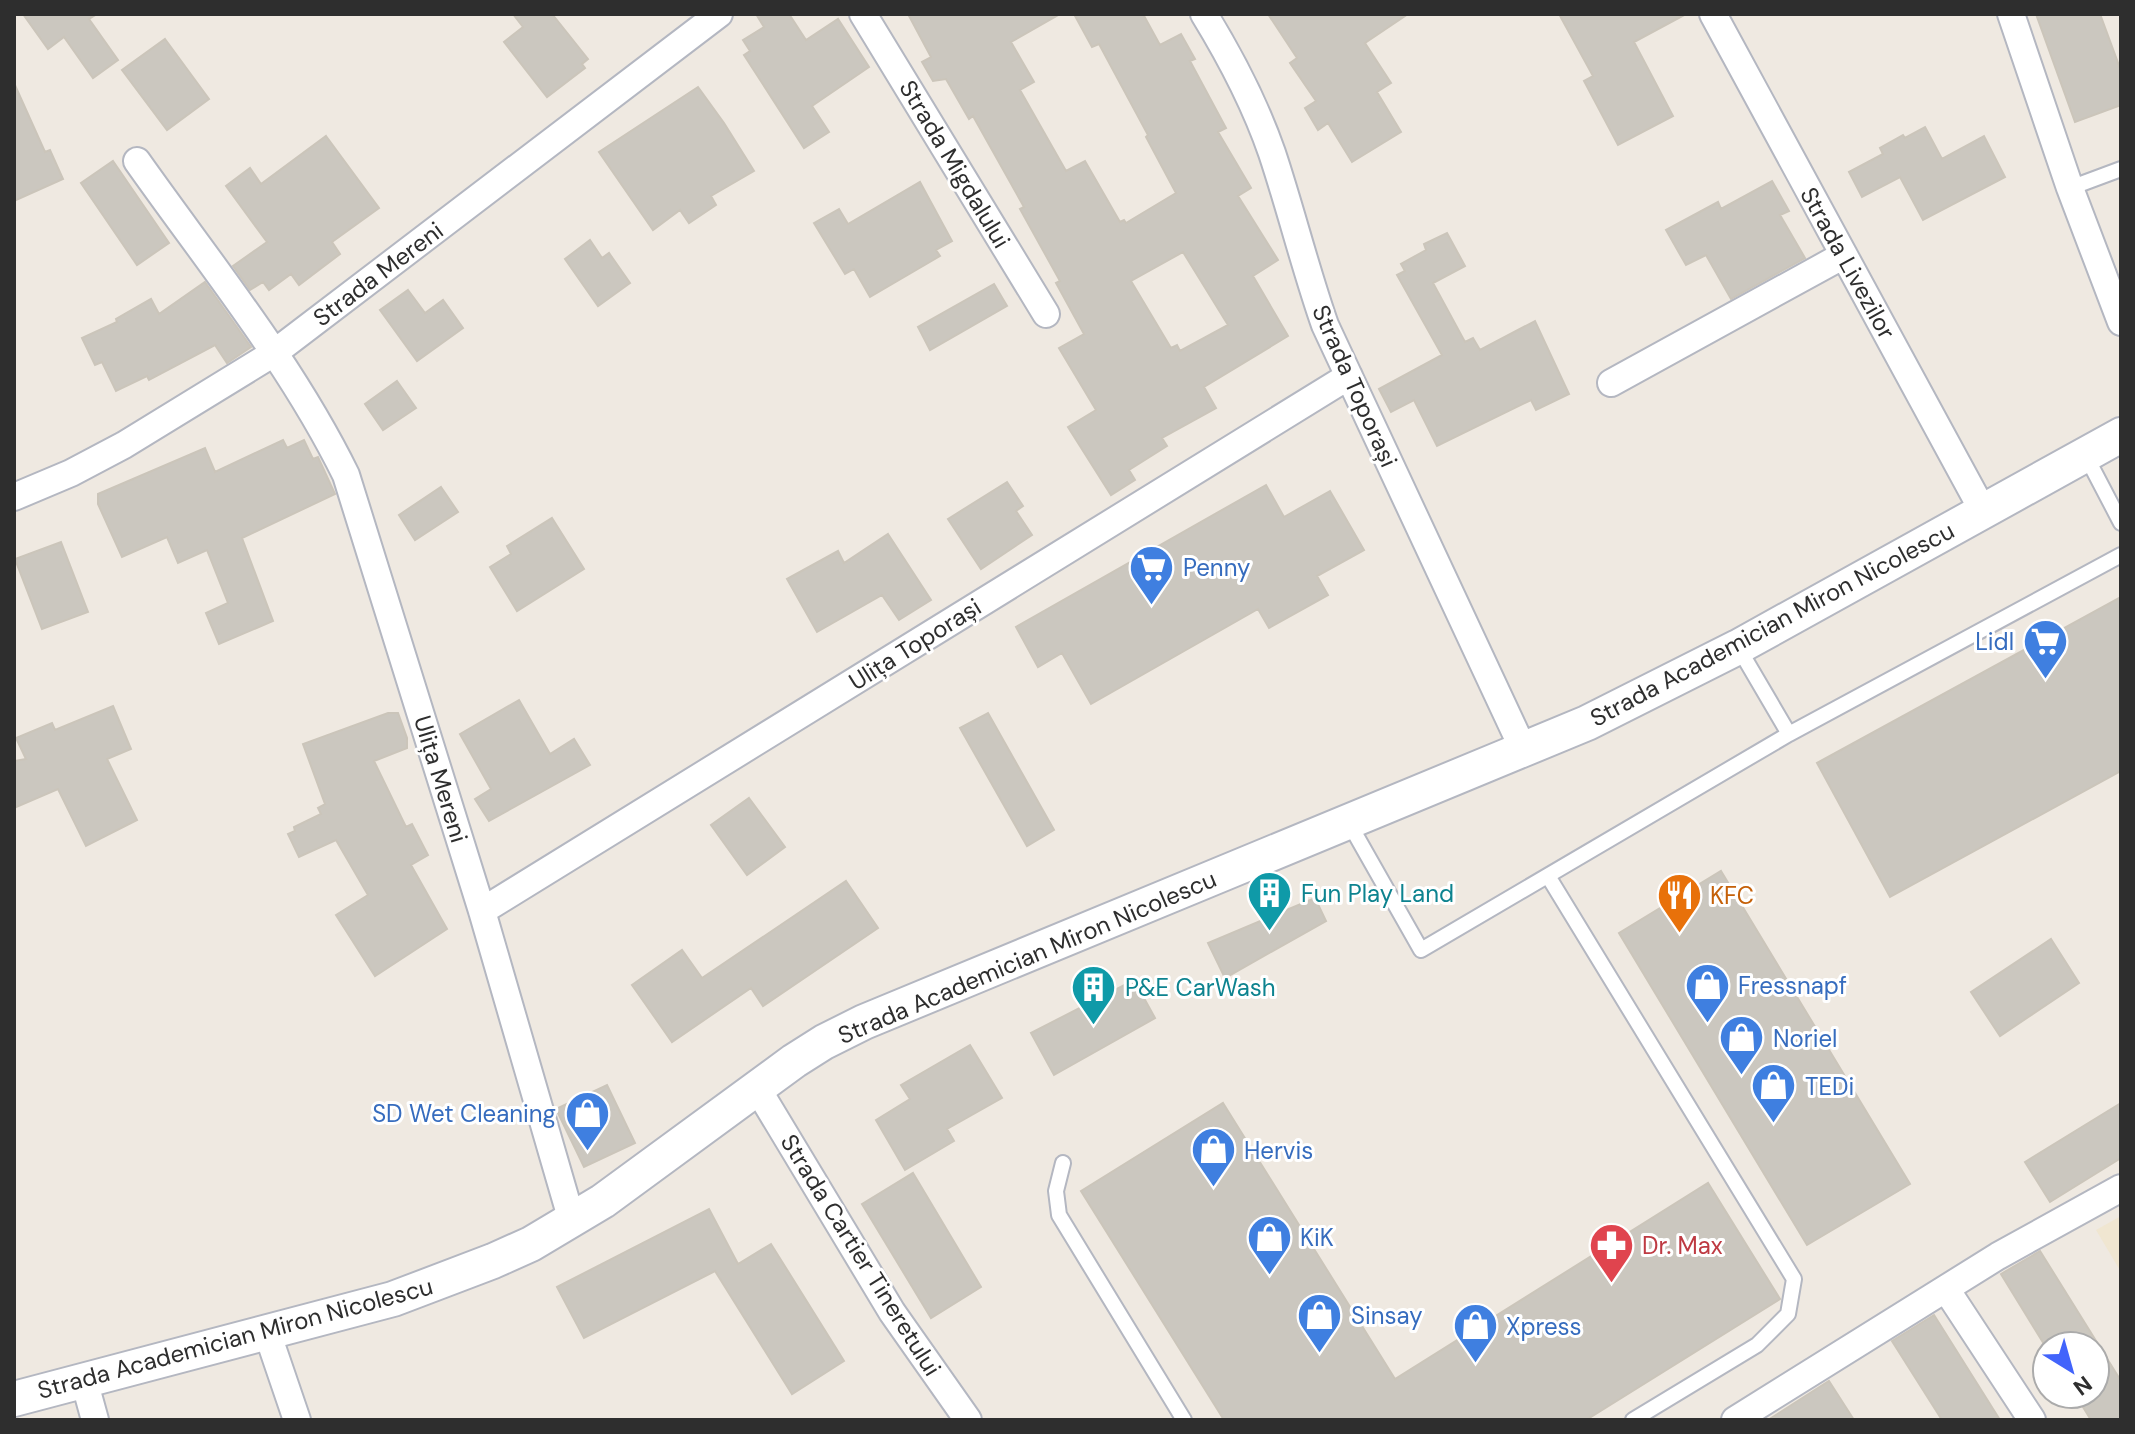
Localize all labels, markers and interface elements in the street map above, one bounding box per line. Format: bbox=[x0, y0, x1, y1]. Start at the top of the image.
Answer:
street label: Strada Migdalului bbox=[893, 74, 1017, 254]
street label: Strada Livezilor bbox=[1793, 182, 1903, 345]
street label: Strada Mereni bbox=[307, 215, 449, 333]
street label: Strada Toporași bbox=[1305, 300, 1405, 472]
street label: Strada Academician Miron Nicolescu bbox=[1585, 515, 1959, 733]
supermarket icon: Penny bbox=[1128, 543, 1176, 606]
place label: Penny bbox=[1183, 552, 1250, 583]
street label: Ulița Toporași bbox=[843, 591, 987, 697]
supermarket icon: Lidl bbox=[2021, 617, 2069, 680]
place label: Lidl bbox=[1975, 626, 2014, 657]
street label: Ulița Mereni bbox=[407, 712, 475, 846]
street label: Strada Academician Miron Nicolescu bbox=[833, 863, 1221, 1051]
building icon: Fun Play Land bbox=[1246, 869, 1294, 932]
restaurant icon: KFC bbox=[1655, 871, 1703, 934]
place label: Fun Play Land bbox=[1301, 878, 1454, 909]
place label: KFC bbox=[1710, 880, 1754, 911]
shop icon: Fressnapf bbox=[1683, 961, 1731, 1024]
building icon: P&E CarWash bbox=[1070, 963, 1118, 1026]
place label: Fressnapf bbox=[1738, 970, 1847, 1001]
place label: P&E CarWash bbox=[1125, 972, 1276, 1003]
shop icon: Noriel bbox=[1718, 1014, 1766, 1077]
place label: Noriel bbox=[1773, 1023, 1837, 1054]
shop icon: TEDi bbox=[1750, 1062, 1798, 1125]
place label: TEDi bbox=[1805, 1071, 1854, 1102]
shop icon: SD Wet Cleaning bbox=[563, 1089, 611, 1152]
place label: SD Wet Cleaning bbox=[372, 1098, 556, 1129]
shop icon: Hervis bbox=[1189, 1126, 1237, 1189]
street label: Strada Cartier Tineretului bbox=[774, 1128, 948, 1382]
place label: Hervis bbox=[1244, 1135, 1313, 1166]
shop icon: KiK bbox=[1245, 1213, 1293, 1276]
pharmacy icon: Dr. Max bbox=[1587, 1221, 1635, 1284]
place label: KiK bbox=[1300, 1222, 1334, 1253]
place label: Dr. Max bbox=[1642, 1230, 1723, 1261]
street label: Strada Academician Miron Nicolescu bbox=[34, 1270, 436, 1406]
shop icon: Sinsay bbox=[1296, 1291, 1344, 1354]
place label: Sinsay bbox=[1351, 1300, 1423, 1331]
shop icon: Xpress bbox=[1451, 1302, 1499, 1365]
place label: Xpress bbox=[1506, 1311, 1582, 1342]
north arrow bbox=[2031, 1330, 2111, 1410]
text: N bbox=[2068, 1369, 2098, 1402]

